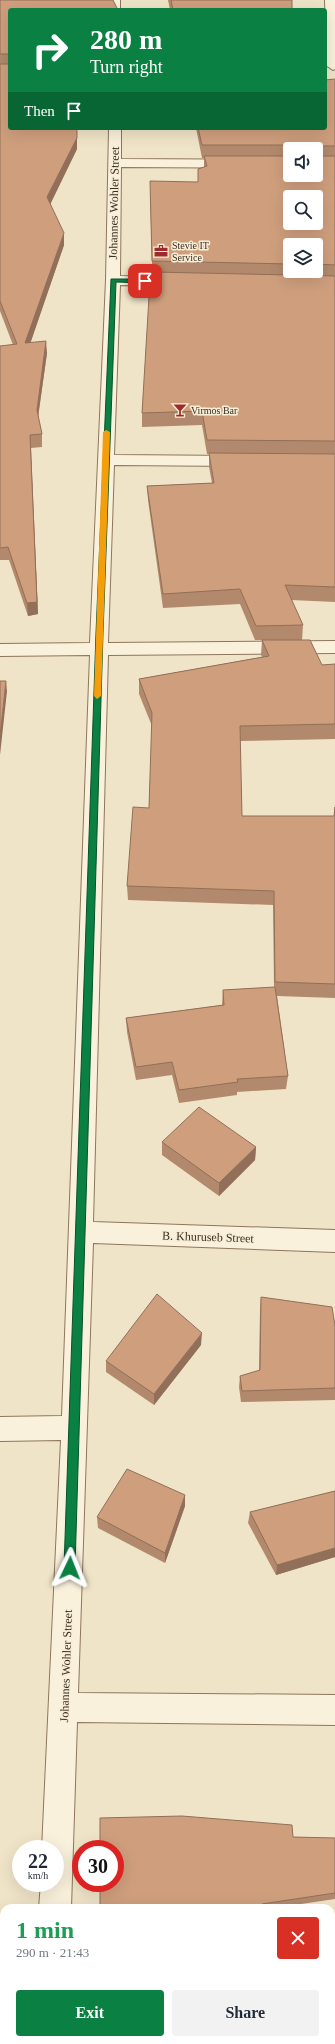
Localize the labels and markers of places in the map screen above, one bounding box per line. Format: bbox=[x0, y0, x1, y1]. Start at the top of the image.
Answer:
place label: Stevie IT Service bbox=[172, 240, 209, 263]
office icon: Stevie IT Service bbox=[153, 243, 169, 259]
pin bbox=[128, 264, 162, 298]
bar icon: Virmos Bar bbox=[172, 402, 188, 418]
place label: Virmos Bar bbox=[191, 405, 238, 416]

